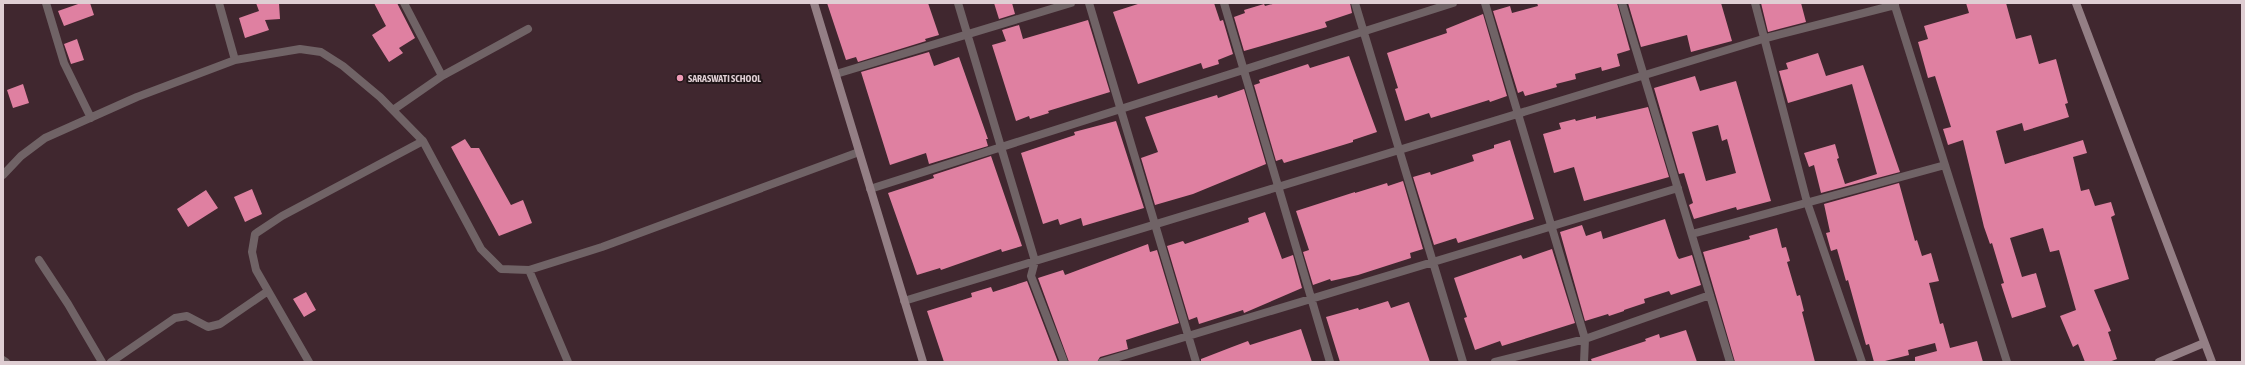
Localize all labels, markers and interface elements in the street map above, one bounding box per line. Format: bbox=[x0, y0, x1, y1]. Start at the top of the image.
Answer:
marker: SARASWATI SCHOOL bbox=[675, 73, 685, 83]
place label: SARASWATI SCHOOL bbox=[688, 73, 761, 84]

